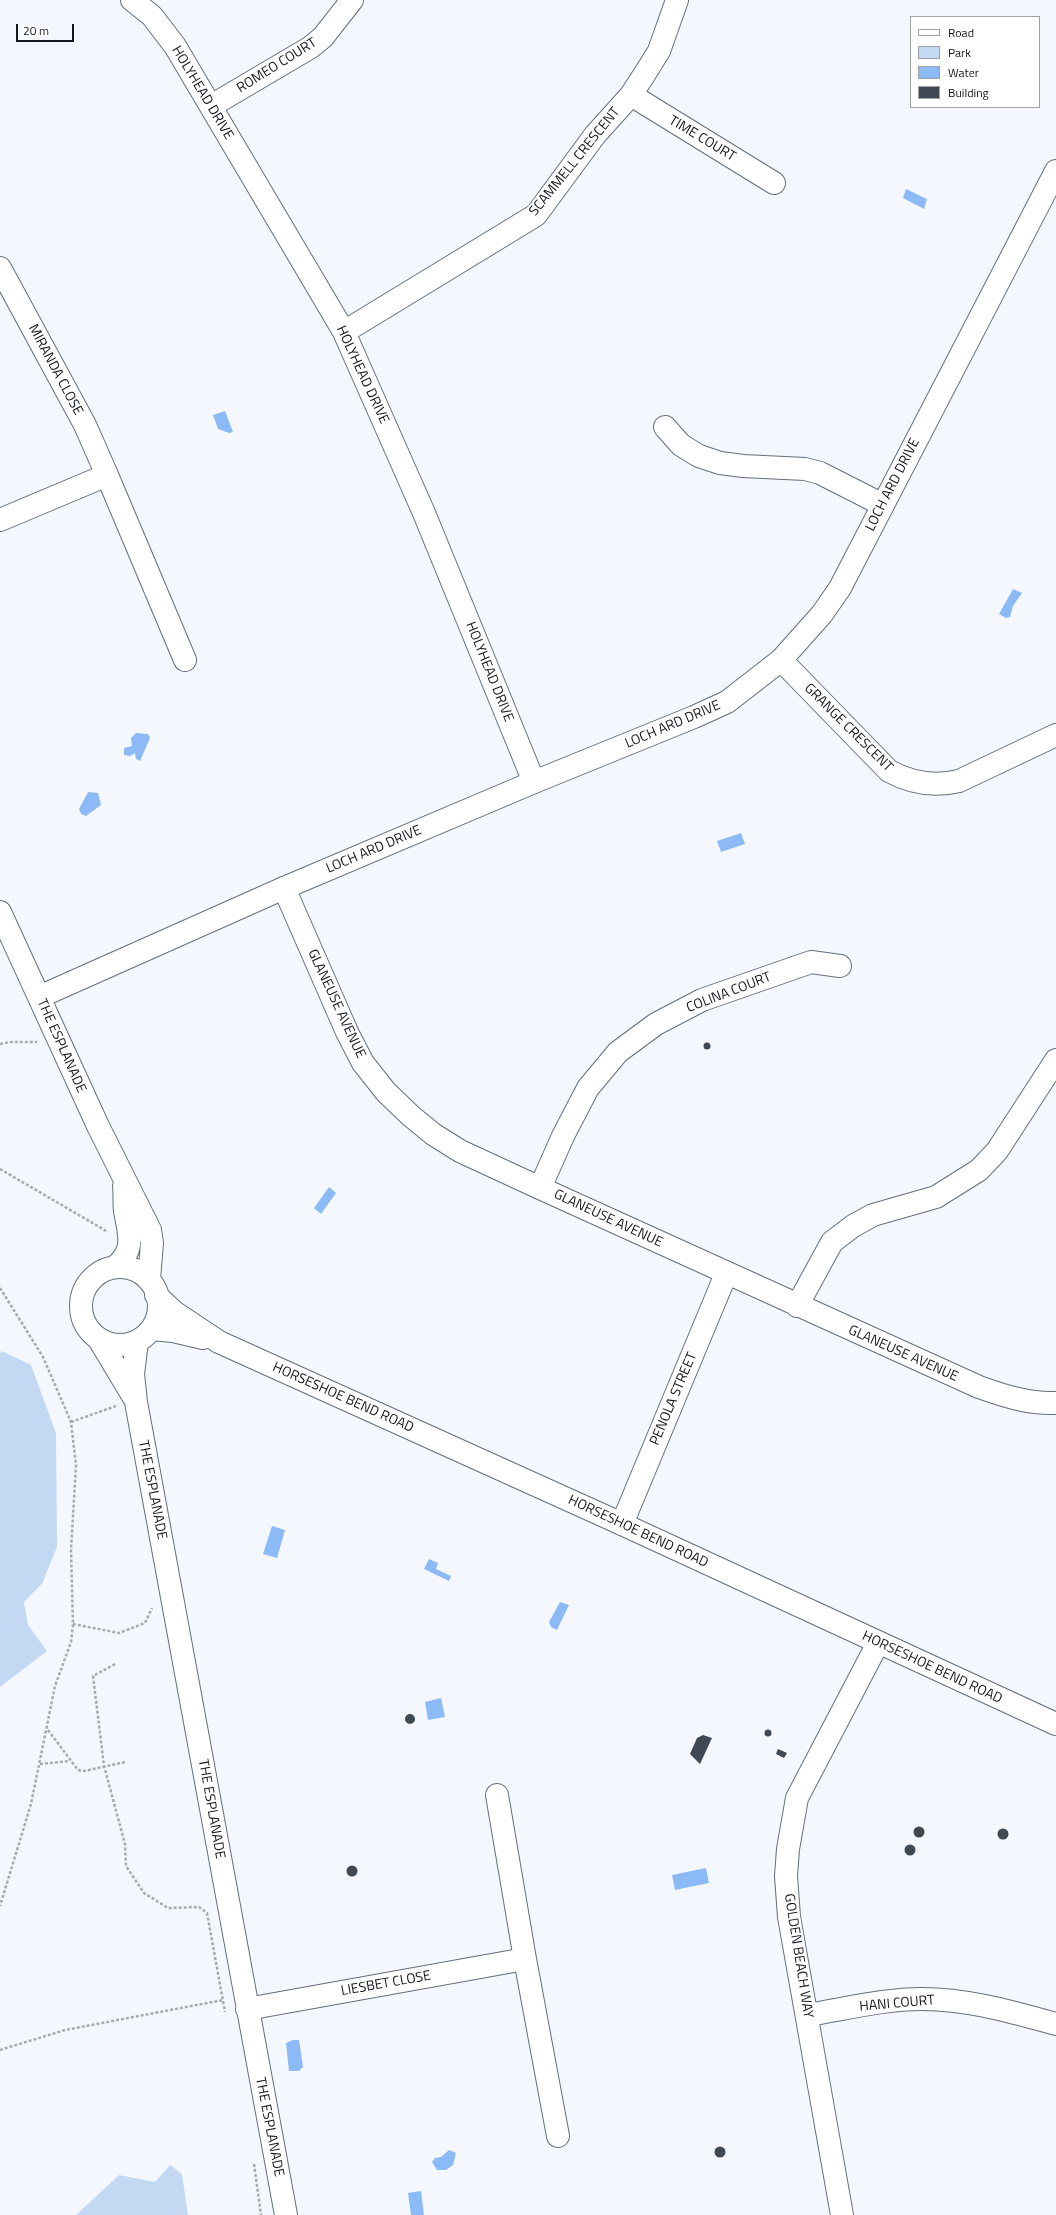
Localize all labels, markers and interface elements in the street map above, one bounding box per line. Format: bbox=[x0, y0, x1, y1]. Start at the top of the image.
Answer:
scale bar bbox=[18, 16, 76, 42]
legend bbox=[910, 16, 1040, 108]
text: 20 m bbox=[23, 21, 49, 40]
text: Road bbox=[948, 23, 974, 42]
street label: ROMEO COURT bbox=[234, 35, 320, 97]
street label: HOLYHEAD DRIVE bbox=[167, 43, 237, 143]
text: Park bbox=[948, 43, 971, 62]
text: Water bbox=[948, 63, 979, 82]
text: Building bbox=[948, 83, 989, 102]
street label: SCAMMELL CRESCENT bbox=[526, 104, 624, 220]
street label: TIME COURT bbox=[666, 112, 738, 166]
street label: MIRANDA CLOSE bbox=[24, 322, 86, 418]
street label: HOLYHEAD DRIVE bbox=[332, 323, 392, 427]
street label: LOCH ARD DRIVE bbox=[862, 436, 924, 534]
street label: HOLYHEAD DRIVE bbox=[461, 620, 517, 724]
street label: GRANGE CRESCENT bbox=[800, 680, 896, 776]
street label: LOCH ARD DRIVE bbox=[623, 697, 723, 753]
street label: LOCH ARD DRIVE bbox=[324, 822, 424, 878]
street label: GLANEUSE AVENUE bbox=[303, 947, 369, 1061]
street label: COLINA COURT bbox=[684, 969, 774, 1017]
street label: THE ESPLANADE bbox=[33, 997, 89, 1095]
street label: GLANEUSE AVENUE bbox=[551, 1186, 665, 1252]
street label: GLANEUSE AVENUE bbox=[846, 1322, 960, 1386]
street label: PENOLA STREET bbox=[647, 1350, 701, 1448]
street label: HORSESHOE BEND ROAD bbox=[270, 1359, 416, 1437]
street label: THE ESPLANADE bbox=[134, 1439, 170, 1541]
street label: HORSESHOE BEND ROAD bbox=[565, 1492, 711, 1572]
street label: HORSESHOE BEND ROAD bbox=[859, 1628, 1005, 1708]
street label: THE ESPLANADE bbox=[194, 1758, 228, 1860]
street label: GOLDEN BEACH WAY bbox=[780, 1893, 816, 2019]
street label: LIESBET CLOSE bbox=[340, 1968, 432, 2000]
street label: HANI COURT bbox=[859, 1992, 935, 2016]
street label: THE ESPLANADE bbox=[251, 2076, 287, 2178]

